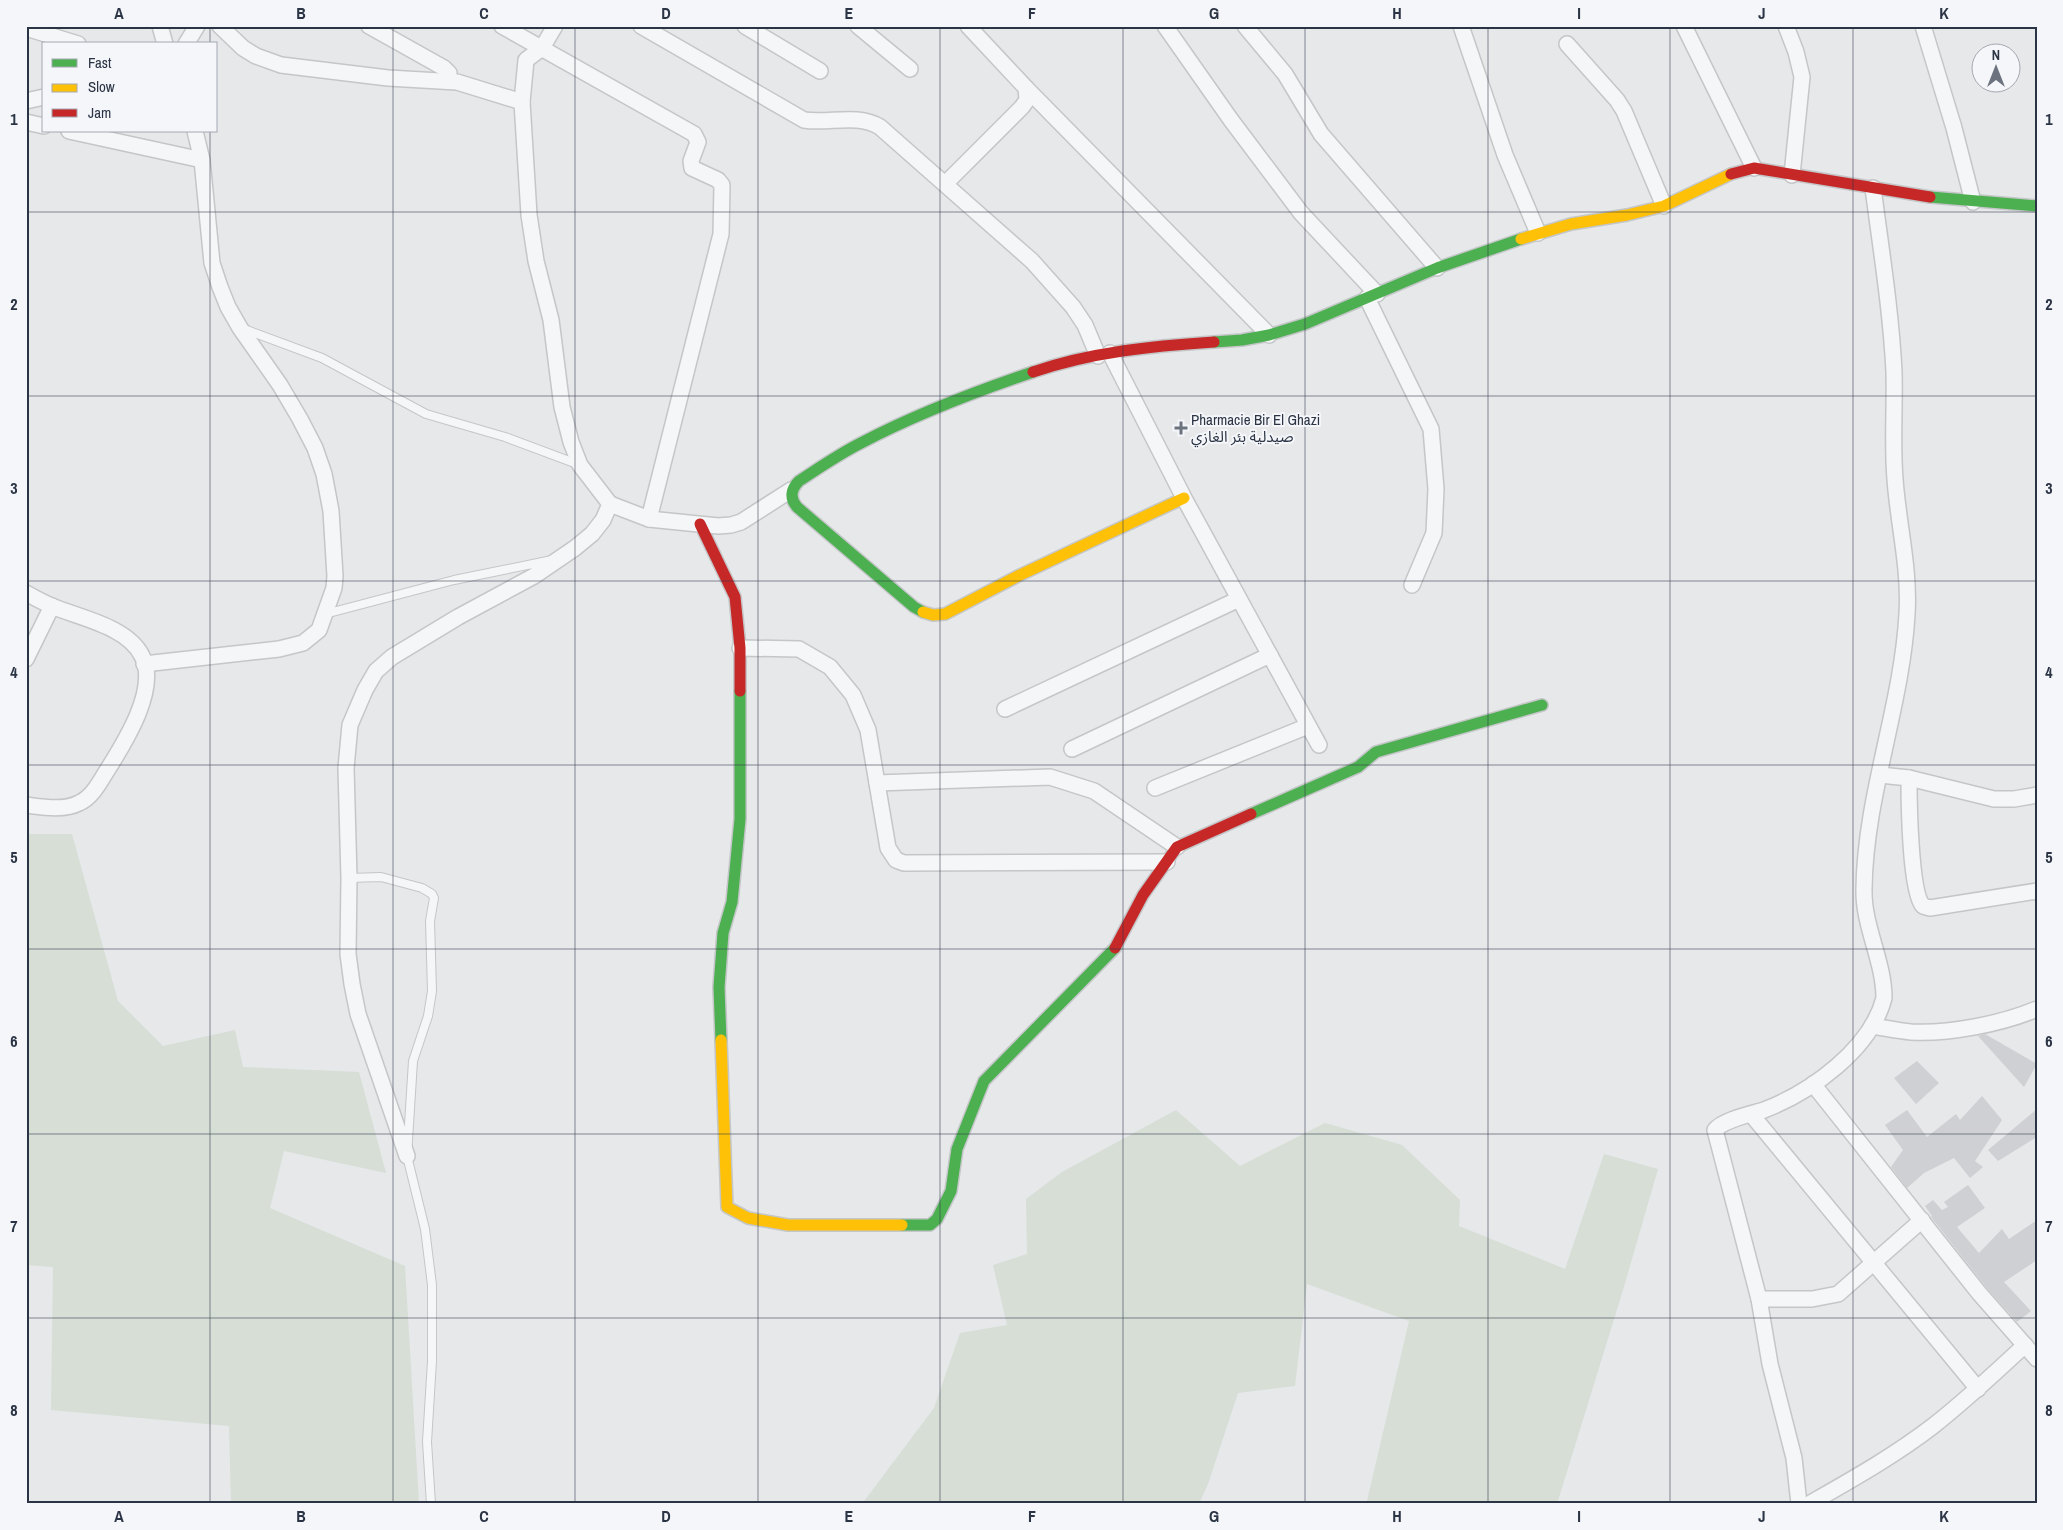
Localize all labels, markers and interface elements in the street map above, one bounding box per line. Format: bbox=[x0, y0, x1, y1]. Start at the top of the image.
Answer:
text: A bbox=[114, 2, 124, 24]
text: B bbox=[296, 2, 306, 24]
text: C bbox=[479, 2, 489, 24]
text: D bbox=[661, 2, 671, 24]
text: E bbox=[845, 2, 854, 24]
text: F bbox=[1028, 2, 1036, 24]
text: G bbox=[1209, 2, 1219, 24]
text: H bbox=[1392, 2, 1402, 24]
text: I bbox=[1577, 2, 1581, 24]
text: J bbox=[1758, 2, 1766, 24]
text: K bbox=[1939, 2, 1949, 24]
legend bbox=[42, 42, 218, 132]
north arrow bbox=[1970, 42, 2020, 92]
text: N bbox=[1992, 46, 2000, 64]
text: Fast bbox=[88, 52, 112, 73]
text: Slow bbox=[88, 76, 115, 97]
text: Jam bbox=[88, 102, 111, 123]
text: 1 bbox=[10, 108, 18, 130]
text: 1 bbox=[2045, 108, 2053, 130]
text: 2 bbox=[10, 293, 18, 315]
text: 2 bbox=[2045, 293, 2053, 315]
place label: Pharmacie Bir El Ghazi صيدلية بئر الغازي bbox=[1191, 409, 1320, 448]
marker: Pharmacie Bir El Ghazi صيدلية بئر الغازي bbox=[1175, 422, 1187, 434]
text: 3 bbox=[10, 477, 18, 499]
text: 3 bbox=[2045, 477, 2053, 499]
text: 4 bbox=[10, 661, 18, 683]
text: 4 bbox=[2045, 661, 2053, 683]
text: 5 bbox=[10, 846, 18, 868]
text: 5 bbox=[2045, 846, 2053, 868]
text: 6 bbox=[10, 1030, 18, 1052]
text: 6 bbox=[2045, 1030, 2053, 1052]
text: 7 bbox=[10, 1215, 18, 1237]
text: 7 bbox=[2045, 1215, 2053, 1237]
text: 8 bbox=[10, 1399, 18, 1421]
text: 8 bbox=[2045, 1399, 2053, 1421]
text: A bbox=[114, 1505, 124, 1527]
text: B bbox=[296, 1505, 306, 1527]
text: C bbox=[479, 1505, 489, 1527]
text: D bbox=[661, 1505, 671, 1527]
text: E bbox=[845, 1505, 854, 1527]
text: F bbox=[1028, 1505, 1036, 1527]
text: G bbox=[1209, 1505, 1219, 1527]
text: H bbox=[1392, 1505, 1402, 1527]
text: I bbox=[1577, 1505, 1581, 1527]
text: J bbox=[1758, 1505, 1766, 1527]
text: K bbox=[1939, 1505, 1949, 1527]

